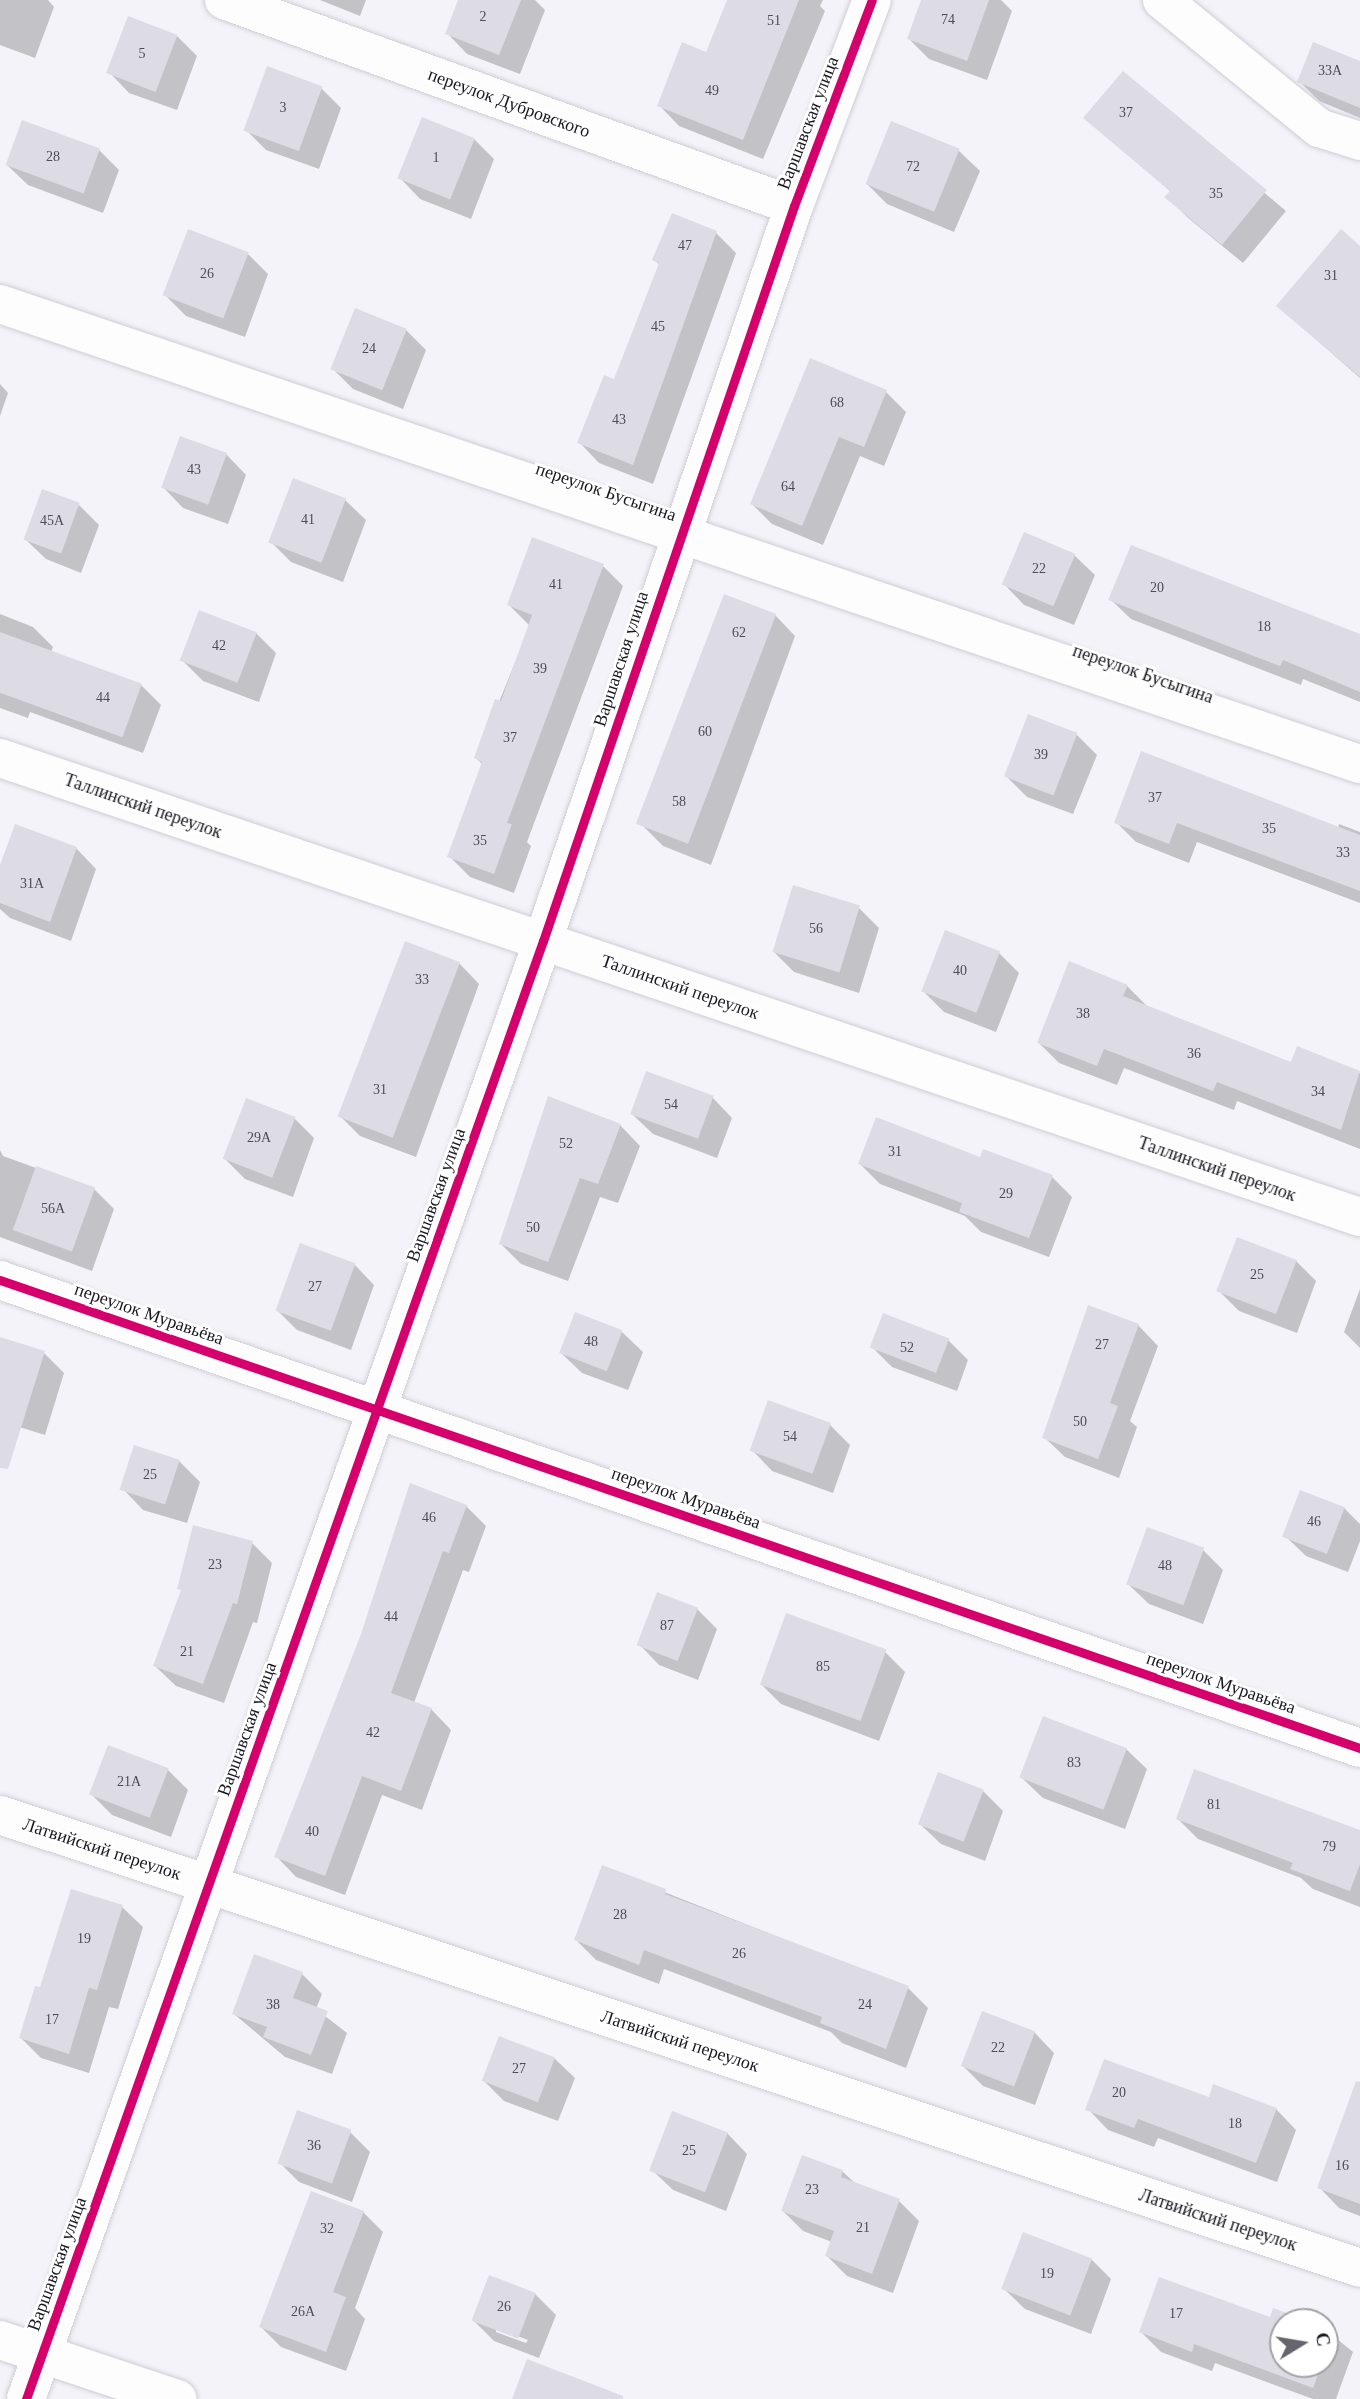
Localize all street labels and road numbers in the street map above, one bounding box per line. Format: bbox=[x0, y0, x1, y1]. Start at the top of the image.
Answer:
street label: Варшавская улица bbox=[773, 53, 843, 193]
street label: переулок Дубровского bbox=[425, 64, 593, 142]
street label: переулок Бусыгина bbox=[533, 458, 679, 526]
street label: Варшавская улица bbox=[589, 589, 653, 729]
street label: переулок Бусыгина bbox=[1070, 640, 1216, 708]
street label: Таллинский переулок bbox=[61, 769, 225, 843]
street label: Таллинский переулок bbox=[598, 950, 762, 1024]
street label: Варшавская улица bbox=[402, 1125, 470, 1265]
street label: Таллинский переулок bbox=[1135, 1132, 1299, 1206]
street label: переулок Муравьёва bbox=[72, 1278, 226, 1350]
street label: переулок Муравьёва bbox=[609, 1462, 763, 1534]
street label: переулок Муравьёва bbox=[1144, 1647, 1298, 1719]
street label: Варшавская улица bbox=[213, 1659, 281, 1799]
street label: Латвийский переулок bbox=[20, 1813, 184, 1885]
street label: Латвийский переулок bbox=[598, 2005, 762, 2077]
street label: Латвийский переулок bbox=[1136, 2184, 1300, 2256]
street label: Варшавская улица bbox=[23, 2194, 91, 2334]

